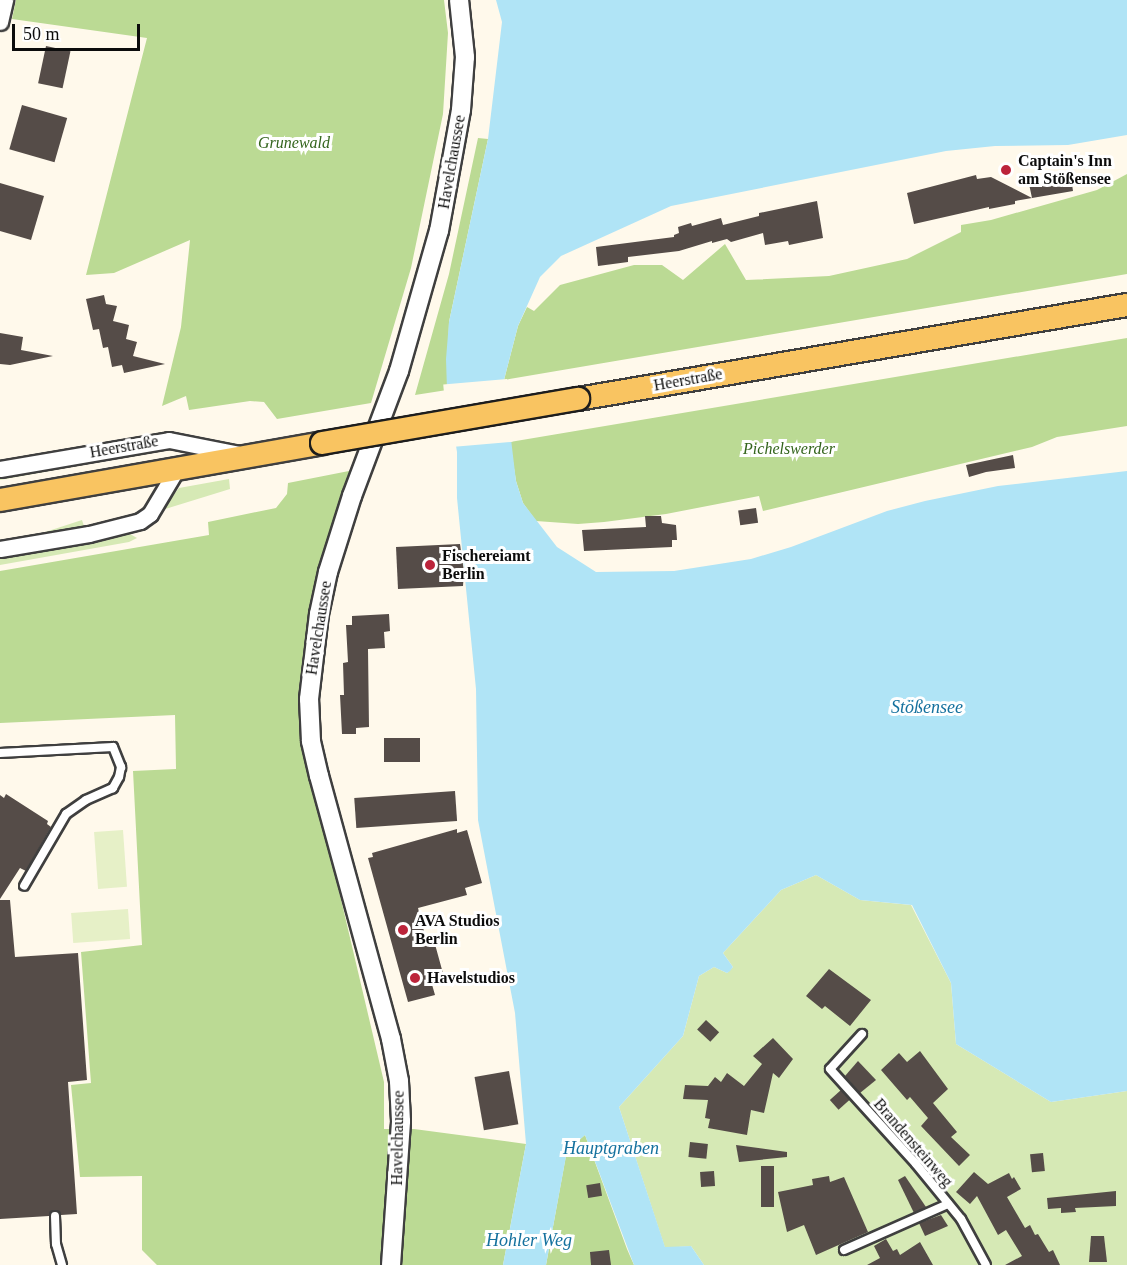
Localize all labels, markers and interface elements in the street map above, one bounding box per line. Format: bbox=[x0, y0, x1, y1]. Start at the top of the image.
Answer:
scale bar bbox=[15, 12, 142, 50]
text: 50 m bbox=[23, 24, 60, 44]
street label: Havelchaussee bbox=[434, 114, 470, 210]
park label: Grunewald bbox=[258, 133, 330, 153]
place label: Captain's Inn am Stößensee bbox=[1018, 151, 1112, 189]
marker: Captain's Inn am Stößensee bbox=[999, 163, 1013, 177]
street label: Heerstraße bbox=[652, 365, 724, 395]
street label: Heerstraße bbox=[88, 432, 160, 462]
park label: Pichelswerder bbox=[743, 439, 835, 459]
place label: Fischereiamt Berlin bbox=[442, 546, 531, 584]
marker: Fischereiamt Berlin bbox=[423, 558, 437, 572]
street label: Havelchaussee bbox=[302, 580, 336, 676]
water label: Stößensee bbox=[891, 696, 963, 718]
place label: AVA Studios Berlin bbox=[415, 911, 500, 949]
marker: AVA Studios Berlin bbox=[396, 923, 410, 937]
place label: Havelstudios bbox=[427, 968, 515, 988]
marker: Havelstudios bbox=[408, 971, 422, 985]
street label: Havelchaussee bbox=[388, 1090, 408, 1186]
street label: Brandensteinweg bbox=[869, 1095, 957, 1191]
water label: Hauptgraben bbox=[563, 1137, 659, 1159]
water label: Hohler Weg bbox=[486, 1229, 572, 1251]

